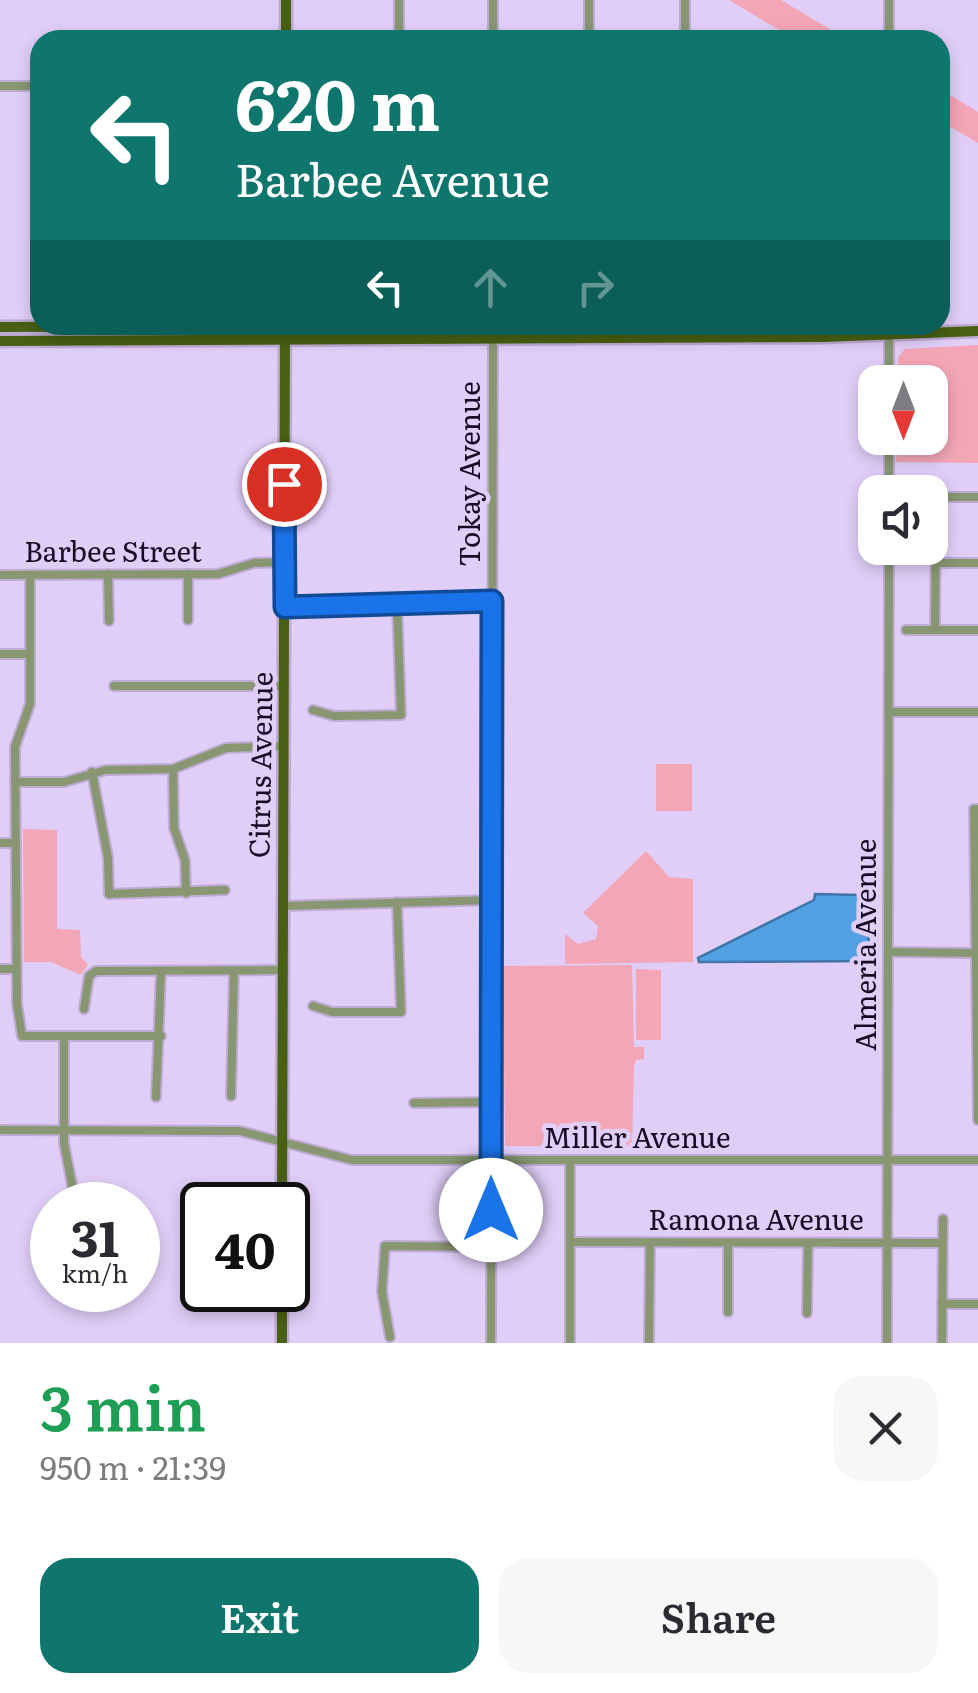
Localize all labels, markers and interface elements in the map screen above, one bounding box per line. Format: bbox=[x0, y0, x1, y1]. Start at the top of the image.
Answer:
text: 620 m bbox=[235, 49, 440, 153]
icon: left bbox=[70, 70, 200, 200]
text: Barbee Avenue bbox=[235, 144, 550, 211]
icon: left bbox=[358, 260, 413, 315]
icon: ahead bbox=[463, 260, 518, 315]
icon: right bbox=[568, 260, 623, 315]
north arrow bbox=[858, 365, 948, 455]
map controls bbox=[858, 365, 948, 565]
street label: Tokay Avenue bbox=[447, 381, 489, 567]
pin bbox=[242, 442, 327, 527]
icon: arrive bbox=[257, 457, 312, 512]
button: sound bbox=[858, 475, 948, 565]
street label: Barbee Street bbox=[24, 529, 203, 571]
street label: Citrus Avenue bbox=[236, 671, 282, 859]
street label: Almeria Avenue bbox=[843, 839, 885, 1051]
street label: Miller Avenue bbox=[543, 1115, 731, 1157]
position arrow bbox=[439, 1158, 543, 1262]
speed limit sign: 40 bbox=[180, 1182, 310, 1312]
street label: Ramona Avenue bbox=[648, 1197, 864, 1239]
text: 31 bbox=[71, 1198, 119, 1272]
text: km/h bbox=[62, 1254, 128, 1291]
text: 3 min bbox=[40, 1360, 206, 1449]
button: close bbox=[833, 1376, 938, 1481]
text: 950 m · 21:39 bbox=[40, 1442, 226, 1490]
button: Exit bbox=[40, 1558, 479, 1673]
button: Share bbox=[499, 1558, 938, 1673]

